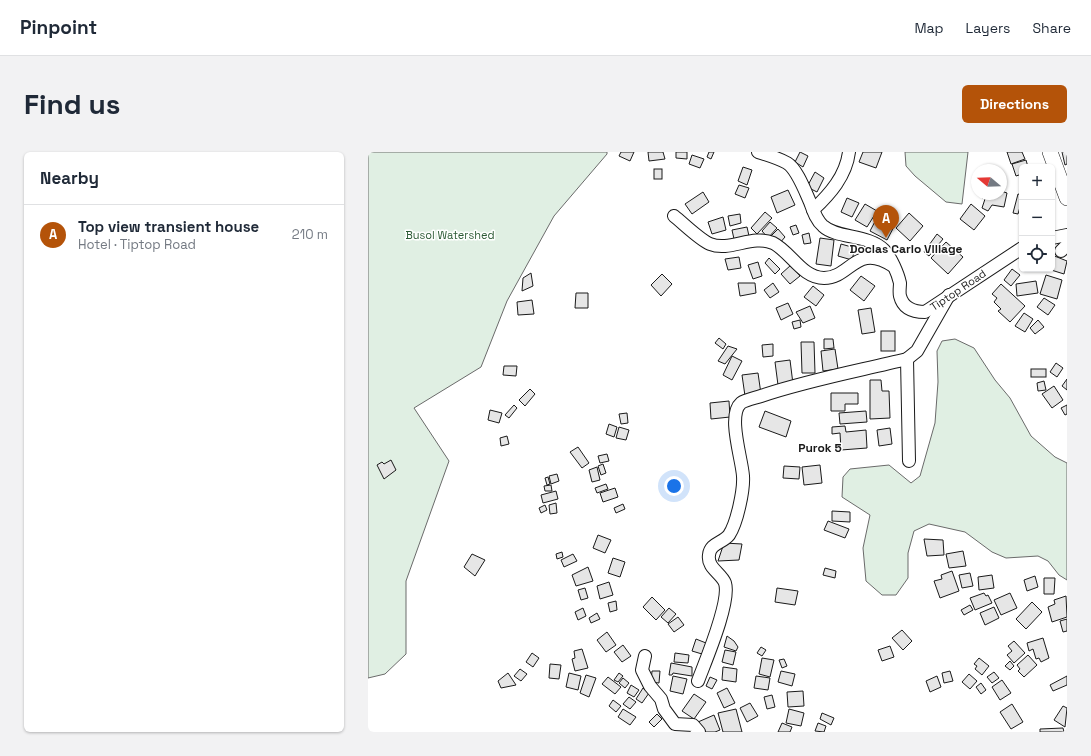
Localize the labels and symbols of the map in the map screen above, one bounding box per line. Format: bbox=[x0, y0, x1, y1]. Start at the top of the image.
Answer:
north arrow bbox=[971, 164, 1007, 200]
pin: A bbox=[873, 205, 899, 238]
park label: Busol Watershed bbox=[405, 228, 495, 242]
district label: Doclas Cario Village bbox=[849, 241, 963, 257]
street label: Tiptop Road bbox=[927, 266, 989, 314]
district label: Purok 5 bbox=[798, 440, 842, 456]
your location bbox=[664, 476, 684, 496]

